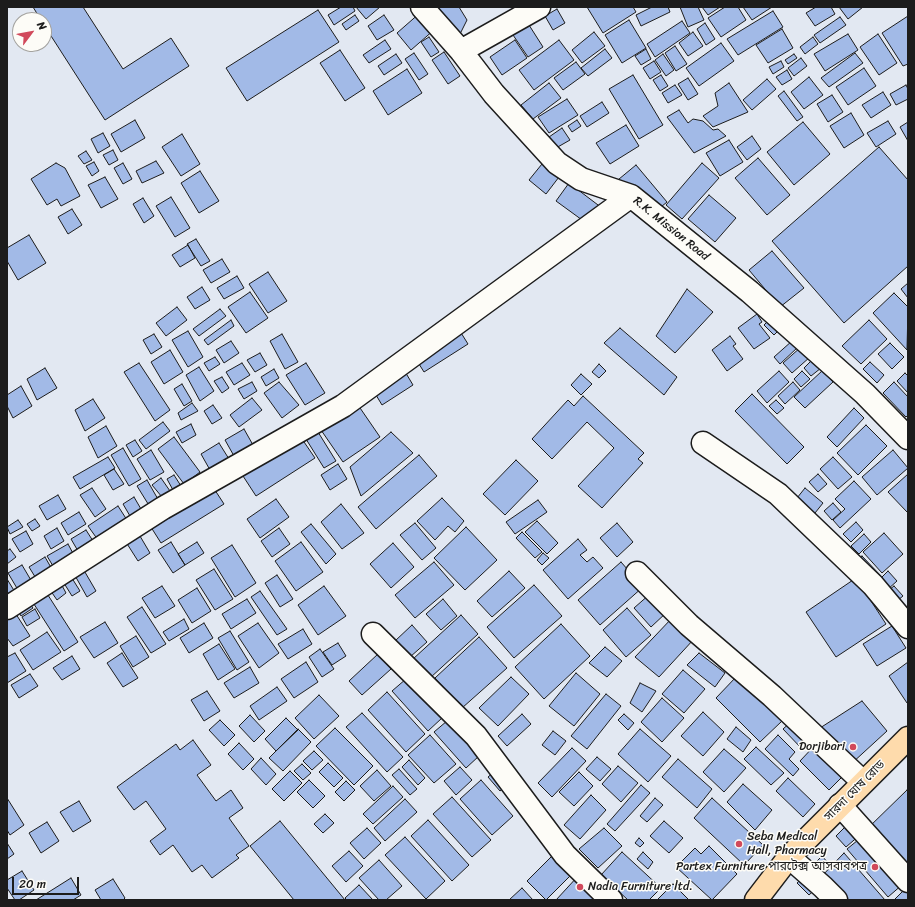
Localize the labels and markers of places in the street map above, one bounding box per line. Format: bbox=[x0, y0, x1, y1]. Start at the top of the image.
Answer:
place label: Dorjibari bbox=[799, 740, 845, 754]
marker: Dorjibari bbox=[848, 742, 858, 752]
place label: Seba Medical Hall, Pharmacy bbox=[747, 830, 827, 858]
marker: Seba Medical Hall, Pharmacy bbox=[734, 839, 744, 849]
place label: Partex Furniture পারটেক্স আসবাবপত্র bbox=[676, 860, 867, 874]
marker: Partex Furniture পারটেক্স আসবাবপত্র bbox=[870, 862, 880, 872]
place label: Nadia Furniture ltd. bbox=[588, 880, 693, 894]
marker: Nadia Furniture ltd. bbox=[575, 882, 585, 892]

